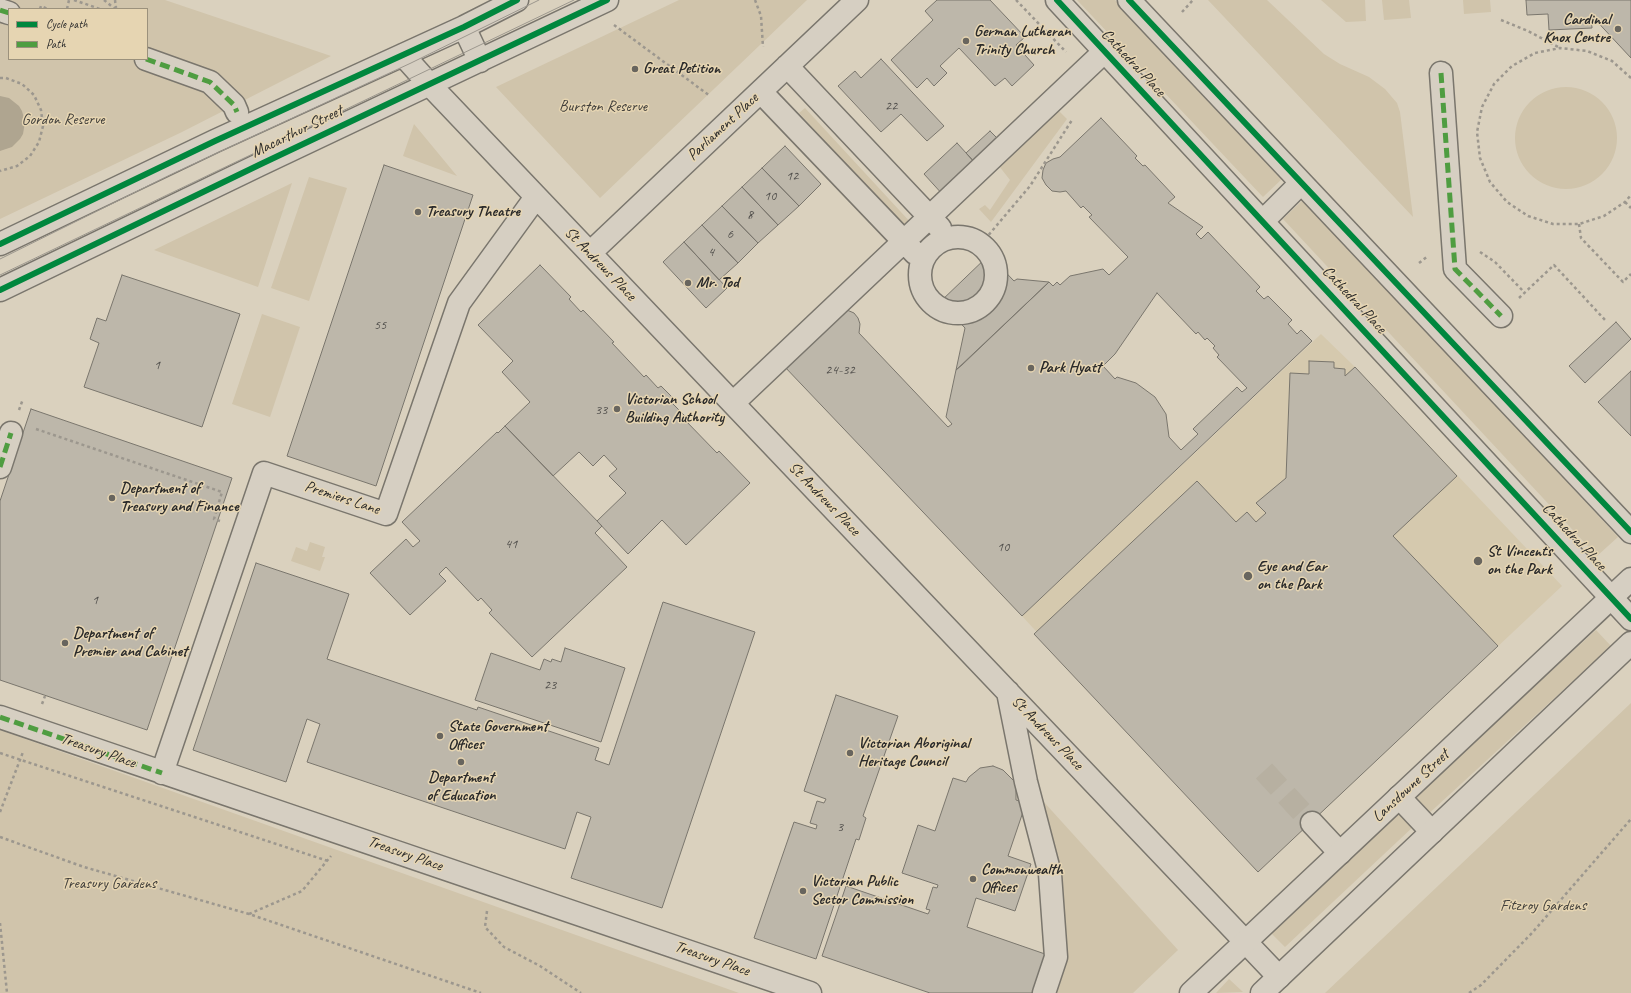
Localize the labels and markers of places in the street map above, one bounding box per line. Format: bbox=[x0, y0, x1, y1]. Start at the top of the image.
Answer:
place label: Cardinal Knox Centre bbox=[1543, 10, 1610, 48]
place label: German Lutheran Trinity Church bbox=[974, 22, 1071, 60]
marker: Cardinal Knox Centre bbox=[1613, 24, 1623, 34]
marker: German Lutheran Trinity Church bbox=[961, 36, 971, 46]
place label: Great Petition bbox=[643, 59, 720, 79]
marker: Great Petition bbox=[630, 64, 640, 74]
place label: Treasury Theatre bbox=[426, 202, 520, 222]
marker: Treasury Theatre bbox=[413, 207, 423, 217]
place label: Mr. Tod bbox=[696, 273, 739, 293]
marker: Mr. Tod bbox=[683, 278, 693, 288]
place label: Park Hyatt bbox=[1039, 358, 1101, 378]
marker: Park Hyatt bbox=[1026, 363, 1036, 373]
place label: Victorian School Building Authority bbox=[625, 390, 724, 428]
marker: Victorian School Building Authority bbox=[612, 404, 622, 414]
place label: Department of Treasury and Finance bbox=[120, 479, 239, 517]
marker: Department of Treasury and Finance bbox=[107, 493, 117, 503]
place label: St Vincents on the Park bbox=[1487, 542, 1552, 580]
marker: St Vincents on the Park bbox=[1472, 555, 1484, 567]
place label: Eye and Ear on the Park bbox=[1257, 557, 1326, 595]
marker: Eye and Ear on the Park bbox=[1242, 570, 1254, 582]
place label: Department of Premier and Cabinet bbox=[73, 624, 187, 662]
marker: Department of Premier and Cabinet bbox=[60, 638, 70, 648]
place label: State Government Offices bbox=[448, 717, 548, 755]
marker: State Government Offices bbox=[435, 731, 445, 741]
place label: Victorian Aboriginal Heritage Council bbox=[858, 734, 969, 772]
marker: Victorian Aboriginal Heritage Council bbox=[845, 748, 855, 758]
marker: Department of Education bbox=[456, 757, 466, 767]
place label: Department of Education bbox=[426, 768, 496, 806]
place label: Commonwealth Offices bbox=[981, 860, 1063, 898]
place label: Victorian Public Sector Commission bbox=[811, 872, 913, 910]
marker: Commonwealth Offices bbox=[968, 874, 978, 884]
marker: Victorian Public Sector Commission bbox=[798, 886, 808, 896]

